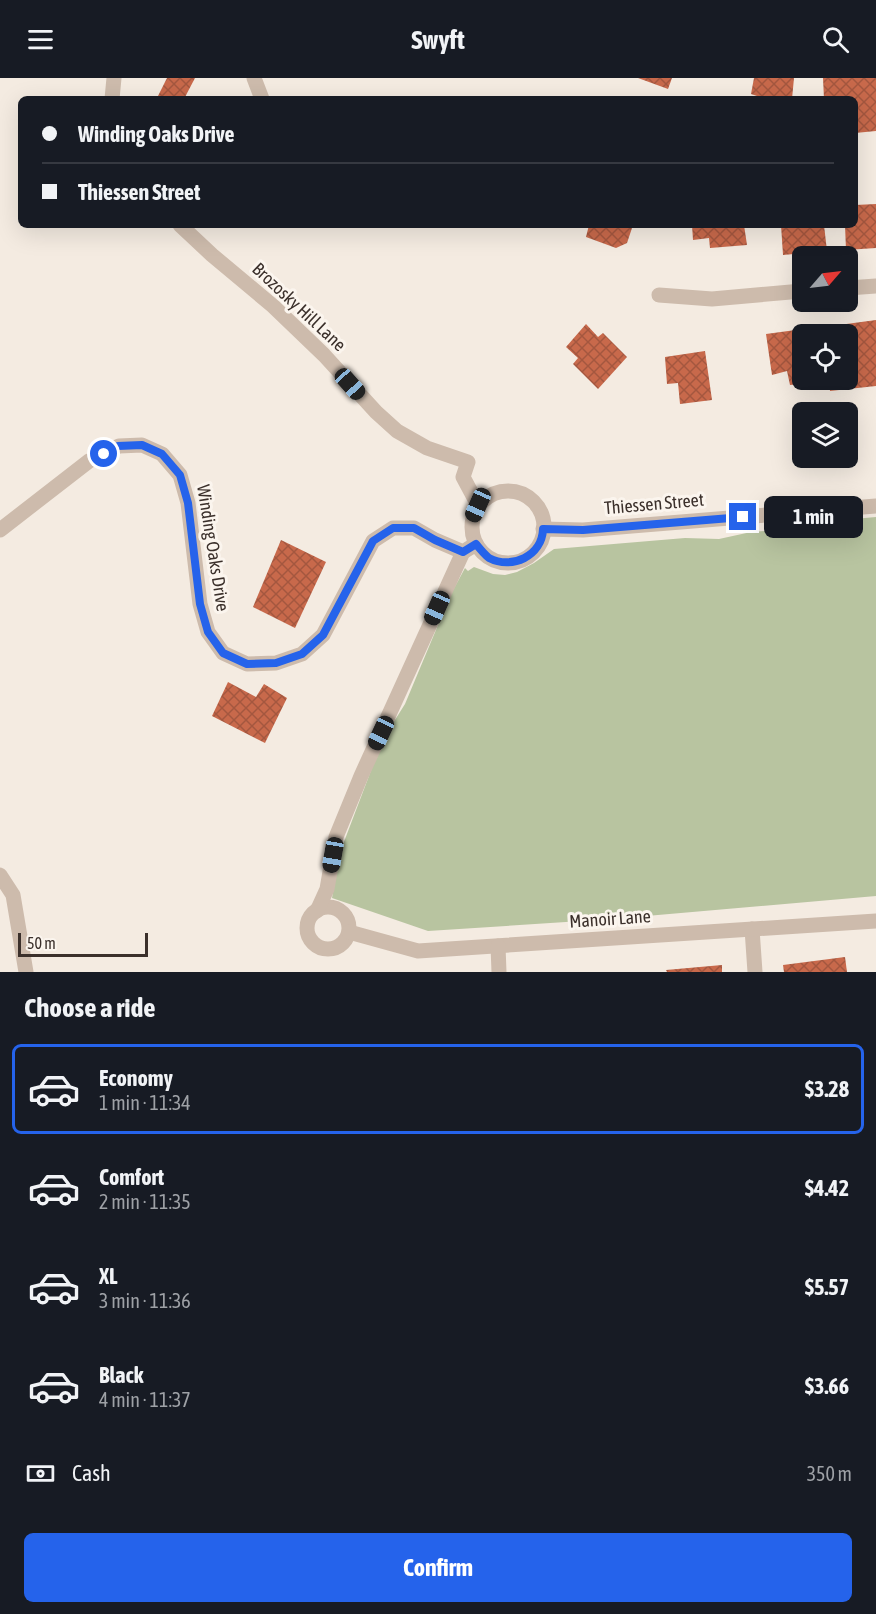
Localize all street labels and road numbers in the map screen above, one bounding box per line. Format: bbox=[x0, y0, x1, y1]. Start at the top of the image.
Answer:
street label: Brozosky Hill Lane bbox=[248, 258, 350, 355]
street label: Winding Oaks Drive bbox=[193, 483, 234, 613]
street label: Thiessen Street bbox=[603, 489, 705, 518]
street label: Manoir Lane bbox=[568, 905, 651, 932]

